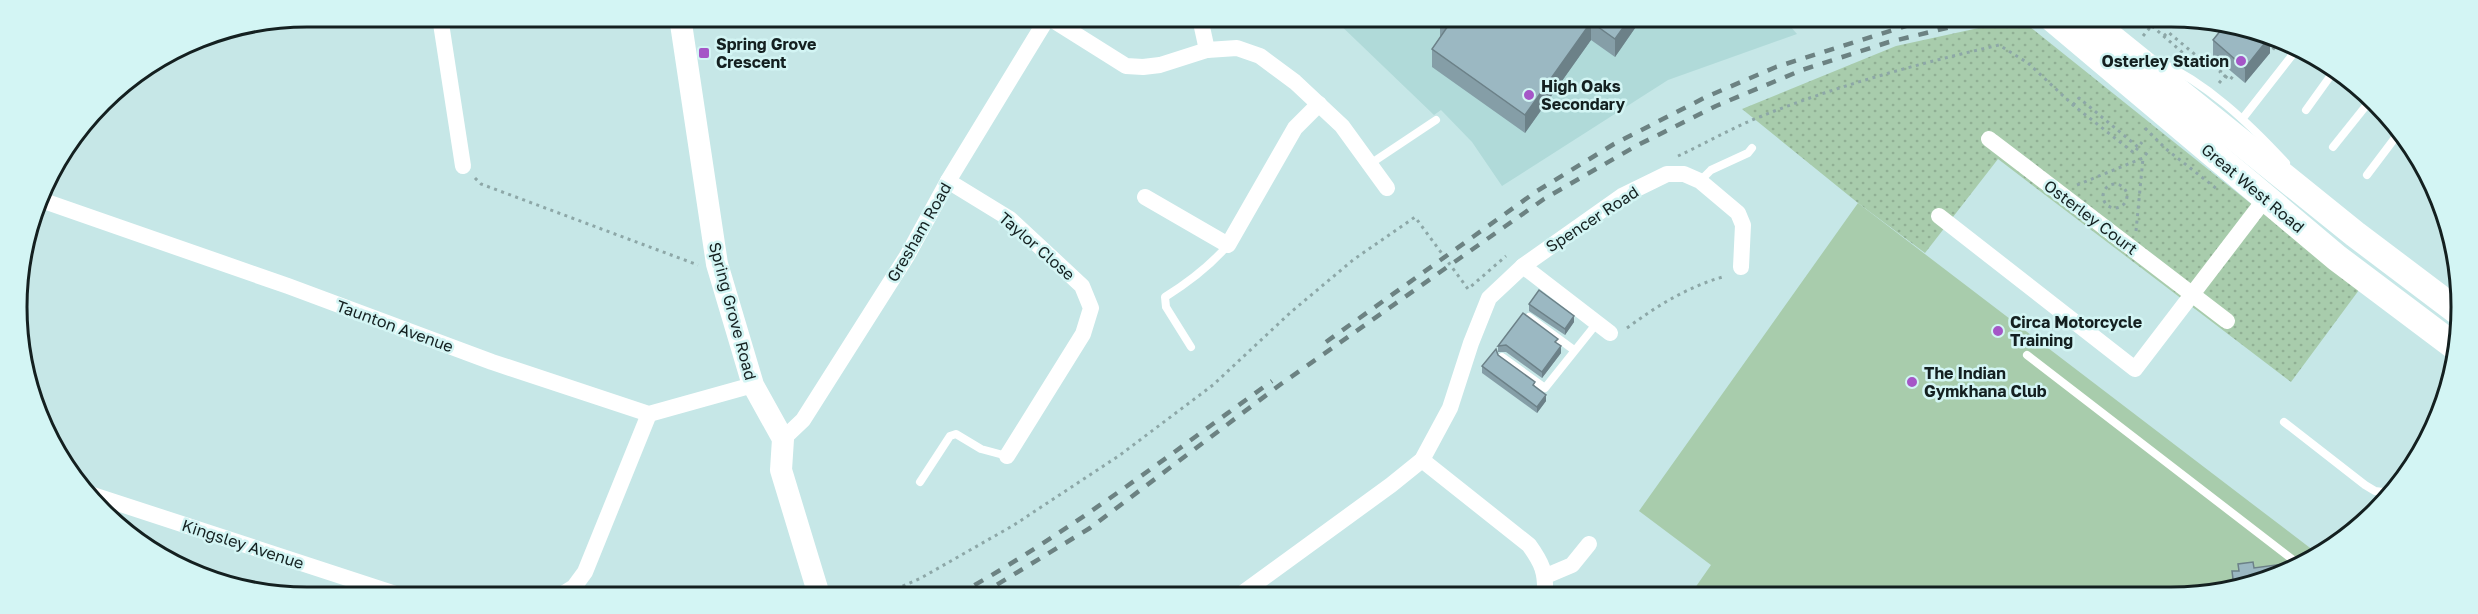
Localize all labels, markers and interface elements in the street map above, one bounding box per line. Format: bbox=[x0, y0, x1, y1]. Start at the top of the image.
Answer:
place label: Spring Grove Crescent bbox=[716, 34, 816, 72]
marker: Spring Grove Crescent bbox=[697, 46, 711, 60]
place label: Osterley Station bbox=[2101, 51, 2229, 71]
marker: Osterley Station bbox=[2234, 54, 2248, 68]
place label: High Oaks Secondary bbox=[1541, 76, 1625, 114]
marker: High Oaks Secondary bbox=[1522, 88, 1536, 102]
street label: Great West Road bbox=[2198, 139, 2308, 237]
street label: Osterley Court bbox=[2040, 175, 2142, 259]
street label: Gresham Road bbox=[882, 179, 956, 285]
street label: Spencer Road bbox=[1542, 182, 1642, 256]
street label: Taylor Close bbox=[995, 208, 1079, 284]
street label: Spring Grove Road bbox=[705, 240, 761, 382]
street label: Taunton Avenue bbox=[334, 296, 456, 356]
place label: Circa Motorcycle Training bbox=[2010, 312, 2142, 350]
marker: Circa Motorcycle Training bbox=[1991, 324, 2005, 338]
place label: The Indian Gymkhana Club bbox=[1924, 363, 2047, 401]
marker: The Indian Gymkhana Club bbox=[1905, 375, 1919, 389]
street label: Kingsley Avenue bbox=[180, 515, 306, 573]

